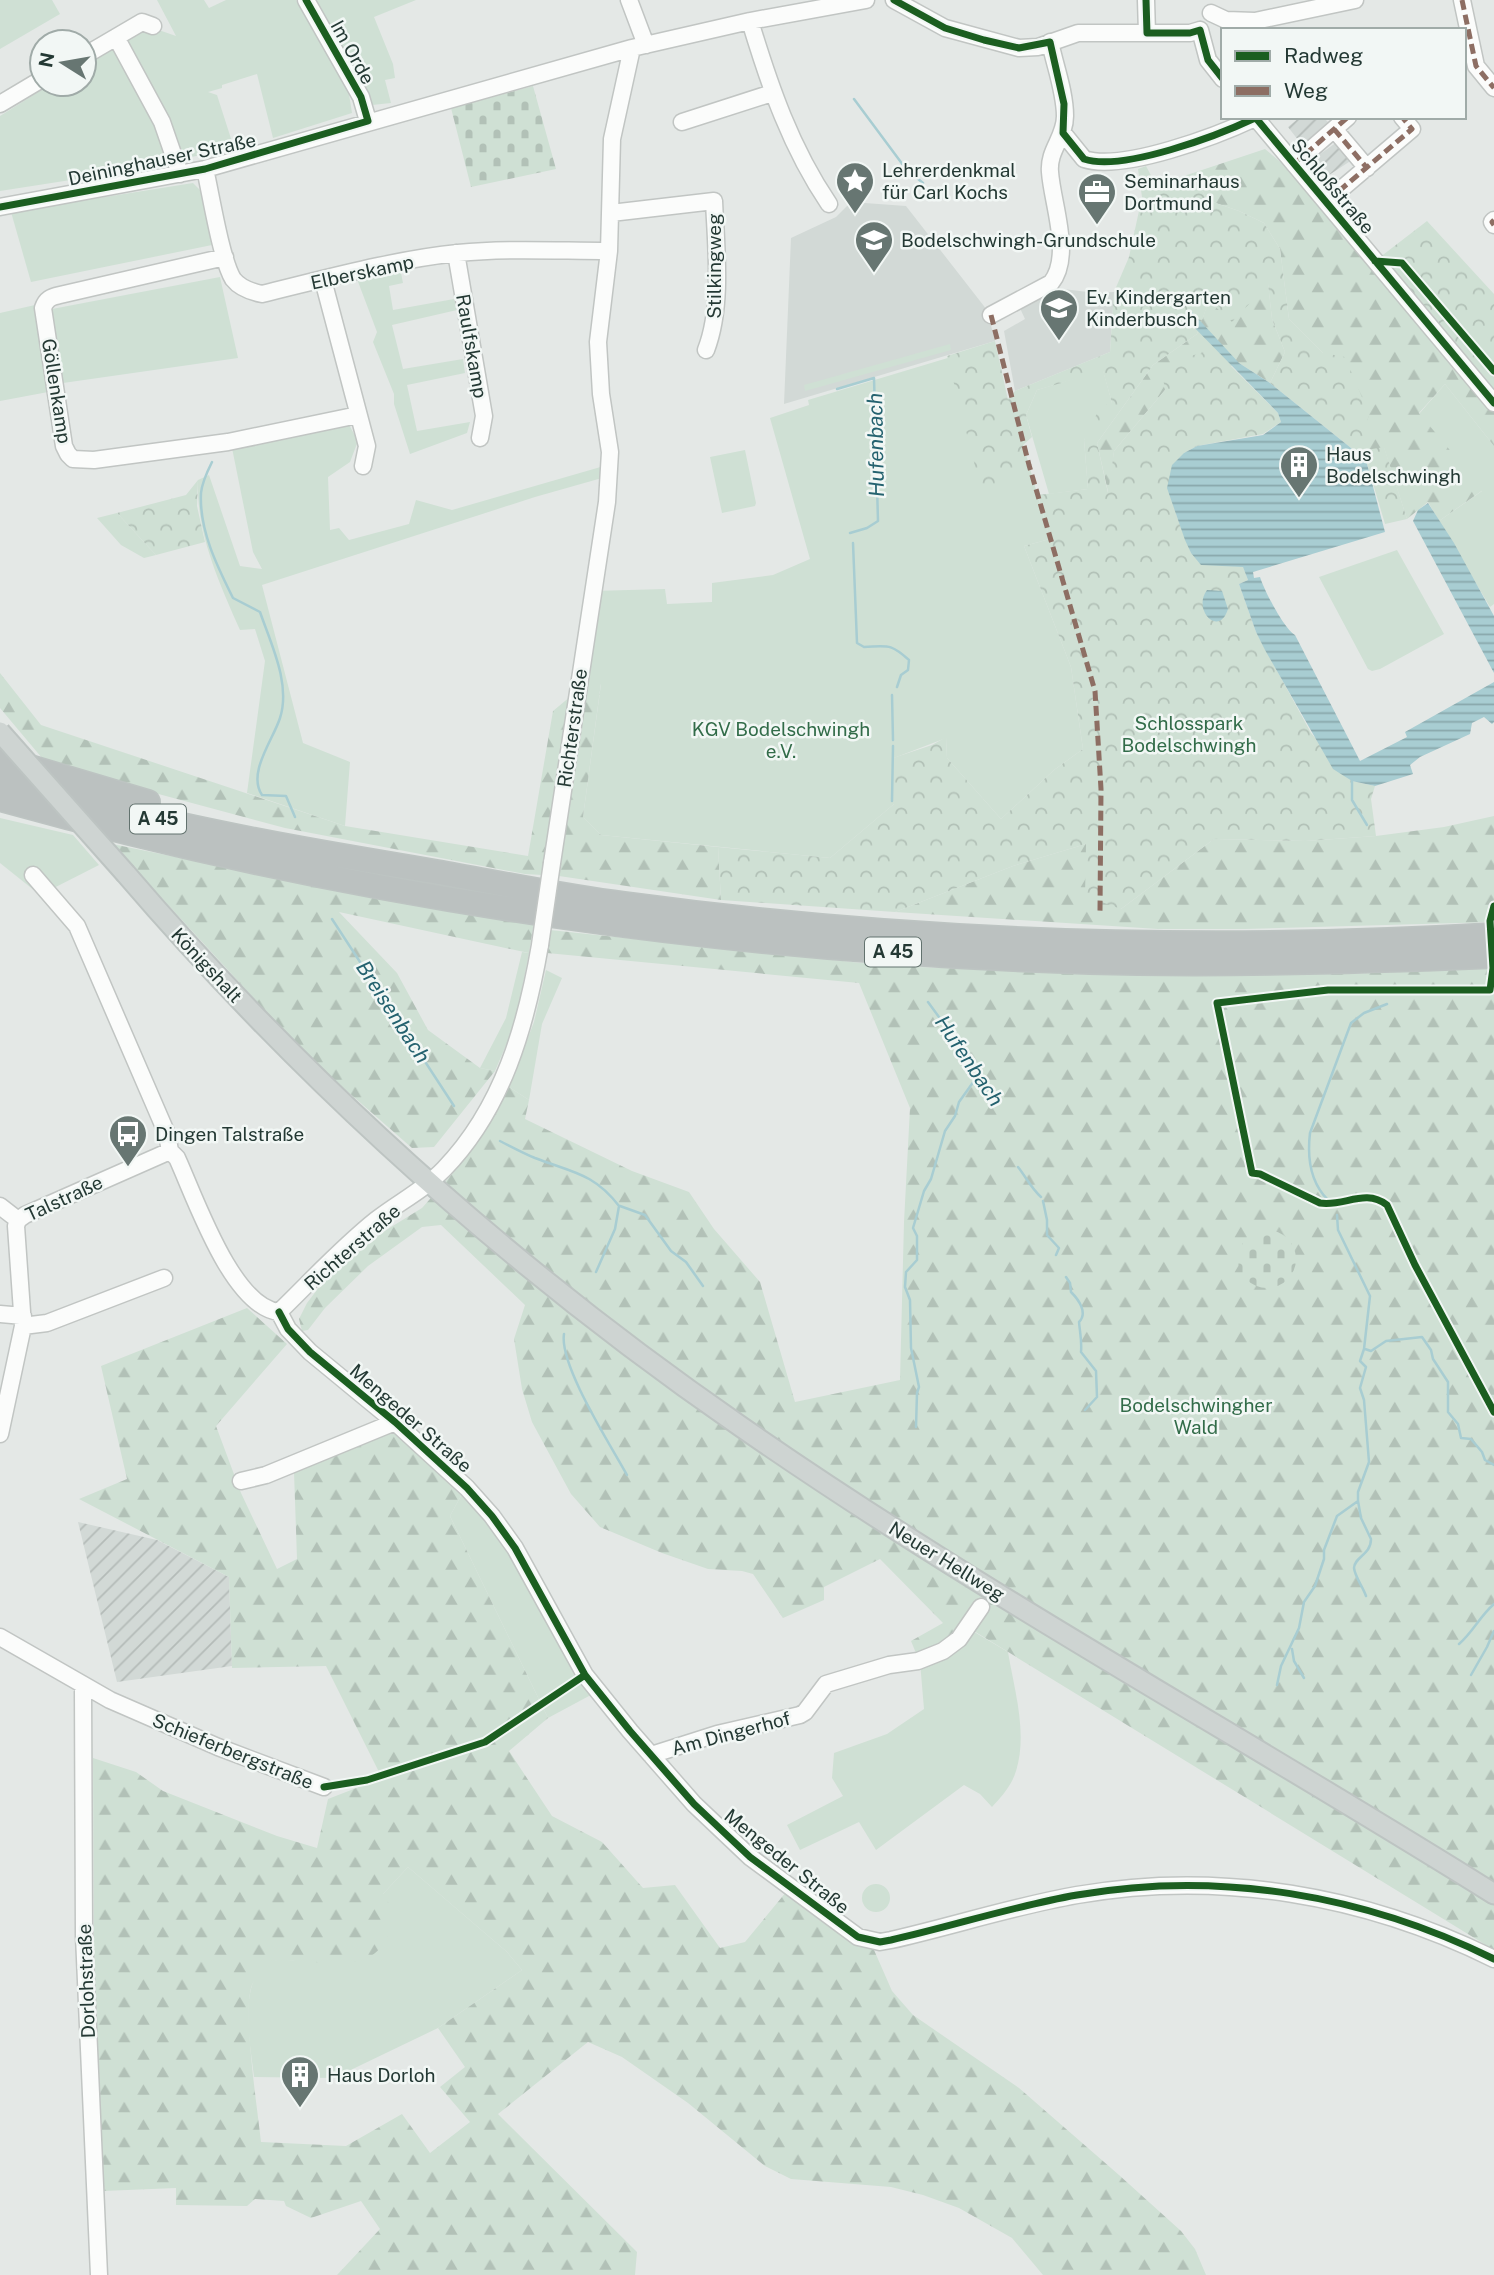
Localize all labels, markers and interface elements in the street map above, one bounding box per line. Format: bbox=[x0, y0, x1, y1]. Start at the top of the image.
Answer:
street label: Im Orde bbox=[327, 16, 379, 88]
north arrow bbox=[28, 28, 98, 98]
legend bbox=[1221, 28, 1466, 119]
text: Radweg bbox=[1284, 43, 1363, 68]
text: N bbox=[34, 50, 59, 69]
text: Weg bbox=[1284, 78, 1328, 103]
street label: Deininghauser Straße bbox=[66, 128, 258, 190]
street label: Schloßstraße bbox=[1287, 134, 1379, 238]
place label: Lehrerdenkmal für Carl Kochs bbox=[882, 159, 1016, 203]
place icon: Lehrerdenkmal für Carl Kochs bbox=[834, 160, 876, 215]
place label: Seminarhaus Dortmund bbox=[1124, 170, 1240, 214]
office icon: Seminarhaus Dortmund bbox=[1076, 171, 1118, 226]
street label: Stilkingweg bbox=[703, 213, 725, 319]
school or university icon: Bodelschwingh-Grundschule bbox=[853, 219, 895, 274]
place label: Bodelschwingh-Grundschule bbox=[901, 229, 1156, 251]
street label: Elberskamp bbox=[308, 250, 416, 294]
place label: Ev. Kindergarten Kinderbusch bbox=[1086, 286, 1231, 330]
school or university icon: Ev. Kindergarten Kinderbusch bbox=[1038, 287, 1080, 342]
street label: Raulfskamp bbox=[452, 292, 492, 400]
street label: Göllenkamp bbox=[38, 337, 76, 445]
water label: Hufenbach bbox=[862, 393, 889, 497]
place label: Haus Bodelschwingh bbox=[1326, 443, 1461, 487]
building icon: Haus Bodelschwingh bbox=[1278, 444, 1320, 499]
street label: Richterstraße bbox=[553, 667, 591, 789]
park label: Schlosspark Bodelschwingh bbox=[1122, 712, 1256, 756]
park label: KGV Bodelschwingh e.V. bbox=[692, 718, 870, 762]
road number: A 45 bbox=[130, 804, 186, 834]
street label: Königshalt bbox=[167, 923, 247, 1007]
road number: A 45 bbox=[865, 937, 921, 967]
water label: Breisenbach bbox=[351, 956, 436, 1068]
water label: Hufenbach bbox=[930, 1011, 1009, 1111]
bus stop icon: Dingen Talstraße bbox=[107, 1113, 149, 1168]
place label: Dingen Talstraße bbox=[155, 1123, 304, 1145]
street label: Talstraße bbox=[22, 1171, 106, 1225]
street label: Richterstraße bbox=[300, 1199, 404, 1295]
street label: Mengeder Straße bbox=[346, 1359, 476, 1477]
park label: Bodelschwingher Wald bbox=[1119, 1394, 1273, 1438]
street label: Neuer Hellweg bbox=[885, 1517, 1009, 1605]
street label: Am Dingerhof bbox=[669, 1707, 793, 1759]
street label: Schieferbergstraße bbox=[149, 1709, 317, 1793]
street label: Mengeder Straße bbox=[720, 1804, 854, 1918]
street label: Dorlohstraße bbox=[73, 1923, 99, 2039]
building icon: Haus Dorloh bbox=[279, 2054, 321, 2109]
place label: Haus Dorloh bbox=[327, 2064, 436, 2086]

